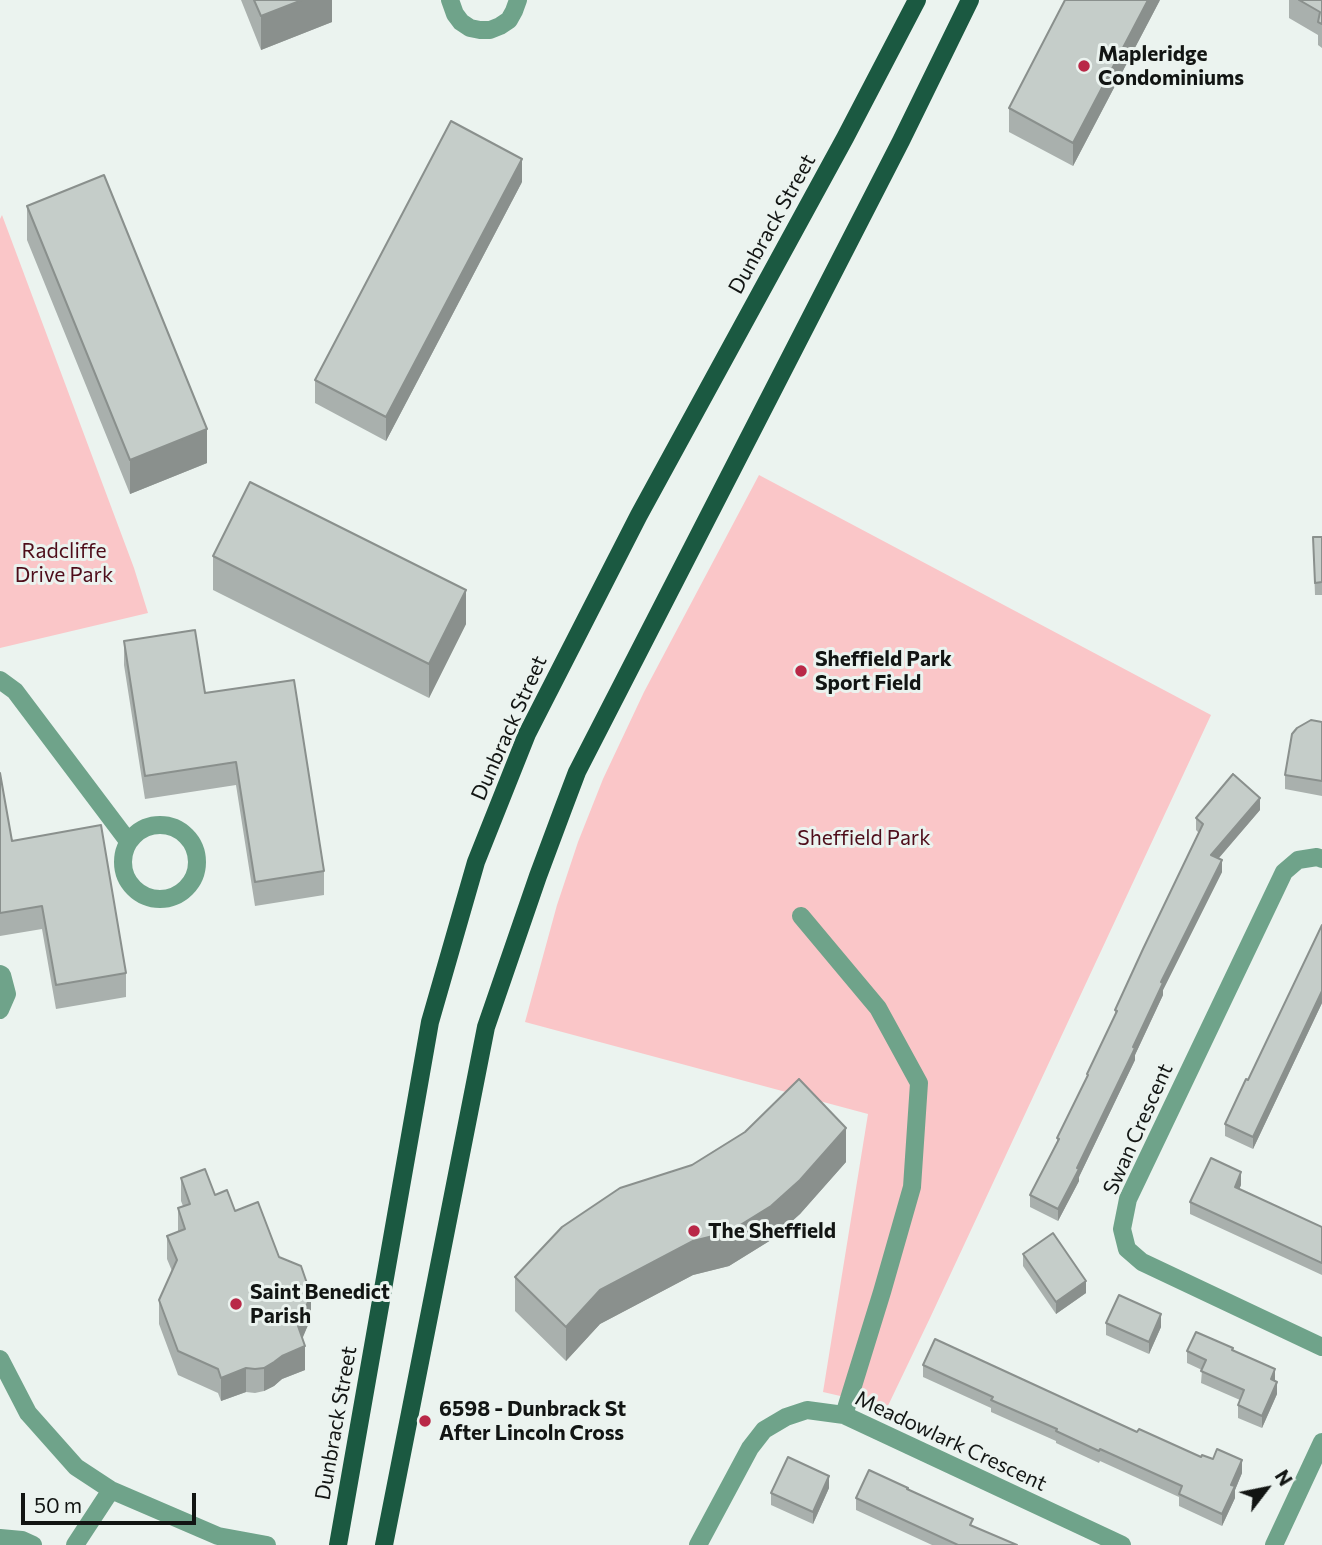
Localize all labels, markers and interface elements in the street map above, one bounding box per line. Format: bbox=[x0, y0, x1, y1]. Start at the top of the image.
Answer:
place label: Mapleridge Condominiums bbox=[1098, 41, 1244, 91]
marker: Mapleridge Condominiums bbox=[1076, 58, 1092, 74]
street label: Dunbrack Street bbox=[723, 150, 821, 298]
park label: Radcliffe Drive Park bbox=[15, 538, 113, 588]
place label: Sheffield Park Sport Field bbox=[815, 646, 952, 696]
street label: Dunbrack Street bbox=[466, 652, 552, 804]
marker: Sheffield Park Sport Field bbox=[793, 663, 809, 679]
park label: Sheffield Park bbox=[797, 825, 931, 851]
street label: Swan Crescent bbox=[1098, 1060, 1178, 1198]
place label: The Sheffield bbox=[708, 1218, 836, 1244]
marker: The Sheffield bbox=[686, 1223, 702, 1239]
place label: Saint Benedict Parish bbox=[250, 1279, 390, 1329]
marker: Saint Benedict Parish bbox=[228, 1296, 244, 1312]
street label: Dunbrack Street bbox=[310, 1344, 362, 1502]
street label: Meadowlark Crescent bbox=[851, 1386, 1051, 1496]
place label: 6598 - Dunbrack St After Lincoln Cross bbox=[439, 1396, 626, 1446]
marker: 6598 - Dunbrack St After Lincoln Cross bbox=[417, 1413, 433, 1429]
north arrow bbox=[1231, 1454, 1301, 1524]
text: N bbox=[1271, 1465, 1298, 1490]
scale bar bbox=[24, 1478, 200, 1522]
text: 50 m bbox=[34, 1492, 82, 1517]

